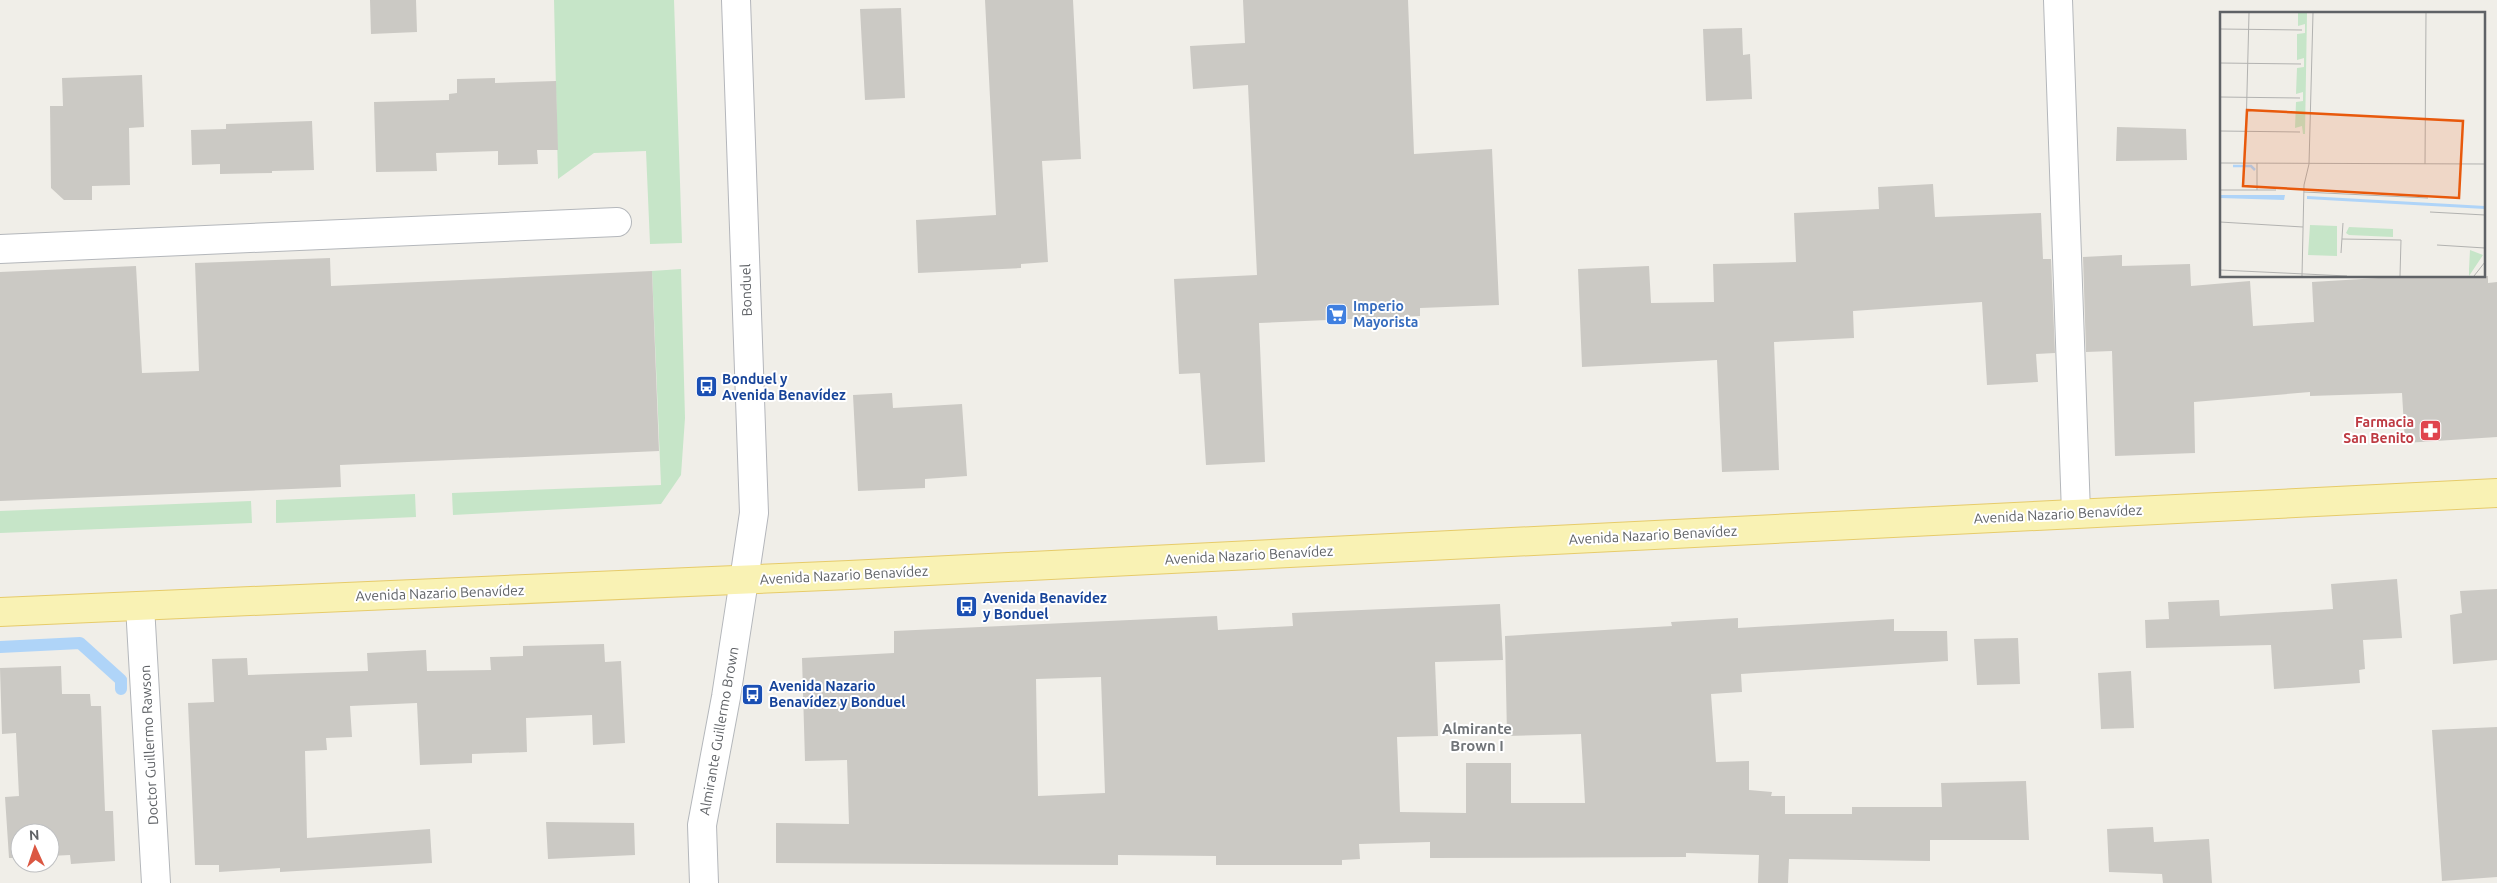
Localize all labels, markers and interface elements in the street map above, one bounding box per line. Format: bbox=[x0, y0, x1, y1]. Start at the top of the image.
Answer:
inset map bbox=[2220, 12, 2484, 278]
street label: Bonduel bbox=[737, 263, 755, 317]
place label: Imperio Mayorista bbox=[1353, 298, 1418, 330]
supermarket icon: Imperio Mayorista bbox=[1325, 302, 1349, 326]
place label: Bonduel y Avenida Benavídez bbox=[722, 371, 846, 403]
bus stop icon: Bonduel y Avenida Benavídez bbox=[694, 375, 718, 399]
place label: Farmacia San Benito bbox=[2343, 414, 2414, 446]
pharmacy icon: Farmacia San Benito bbox=[2418, 418, 2442, 442]
street label: Avenida Nazario Benavídez bbox=[1973, 502, 2143, 526]
street label: Avenida Nazario Benavídez bbox=[1568, 523, 1738, 547]
street label: Avenida Nazario Benavídez bbox=[1164, 543, 1334, 567]
street label: Avenida Nazario Benavídez bbox=[759, 563, 929, 587]
street label: Avenida Nazario Benavídez bbox=[355, 582, 525, 604]
place label: Avenida Benavídez y Bonduel bbox=[983, 590, 1107, 622]
bus stop icon: Avenida Benavídez y Bonduel bbox=[955, 594, 979, 618]
street label: Almirante Guillermo Brown bbox=[696, 645, 742, 817]
street label: Doctor Guillermo Rawson bbox=[137, 665, 161, 825]
place label: Avenida Nazario Benavídez y Bonduel bbox=[769, 678, 906, 710]
bus stop icon: Avenida Nazario Benavídez y Bonduel bbox=[741, 682, 765, 706]
district label: Almirante Brown I bbox=[1442, 720, 1512, 754]
north arrow bbox=[10, 823, 60, 873]
text: N bbox=[29, 827, 40, 843]

